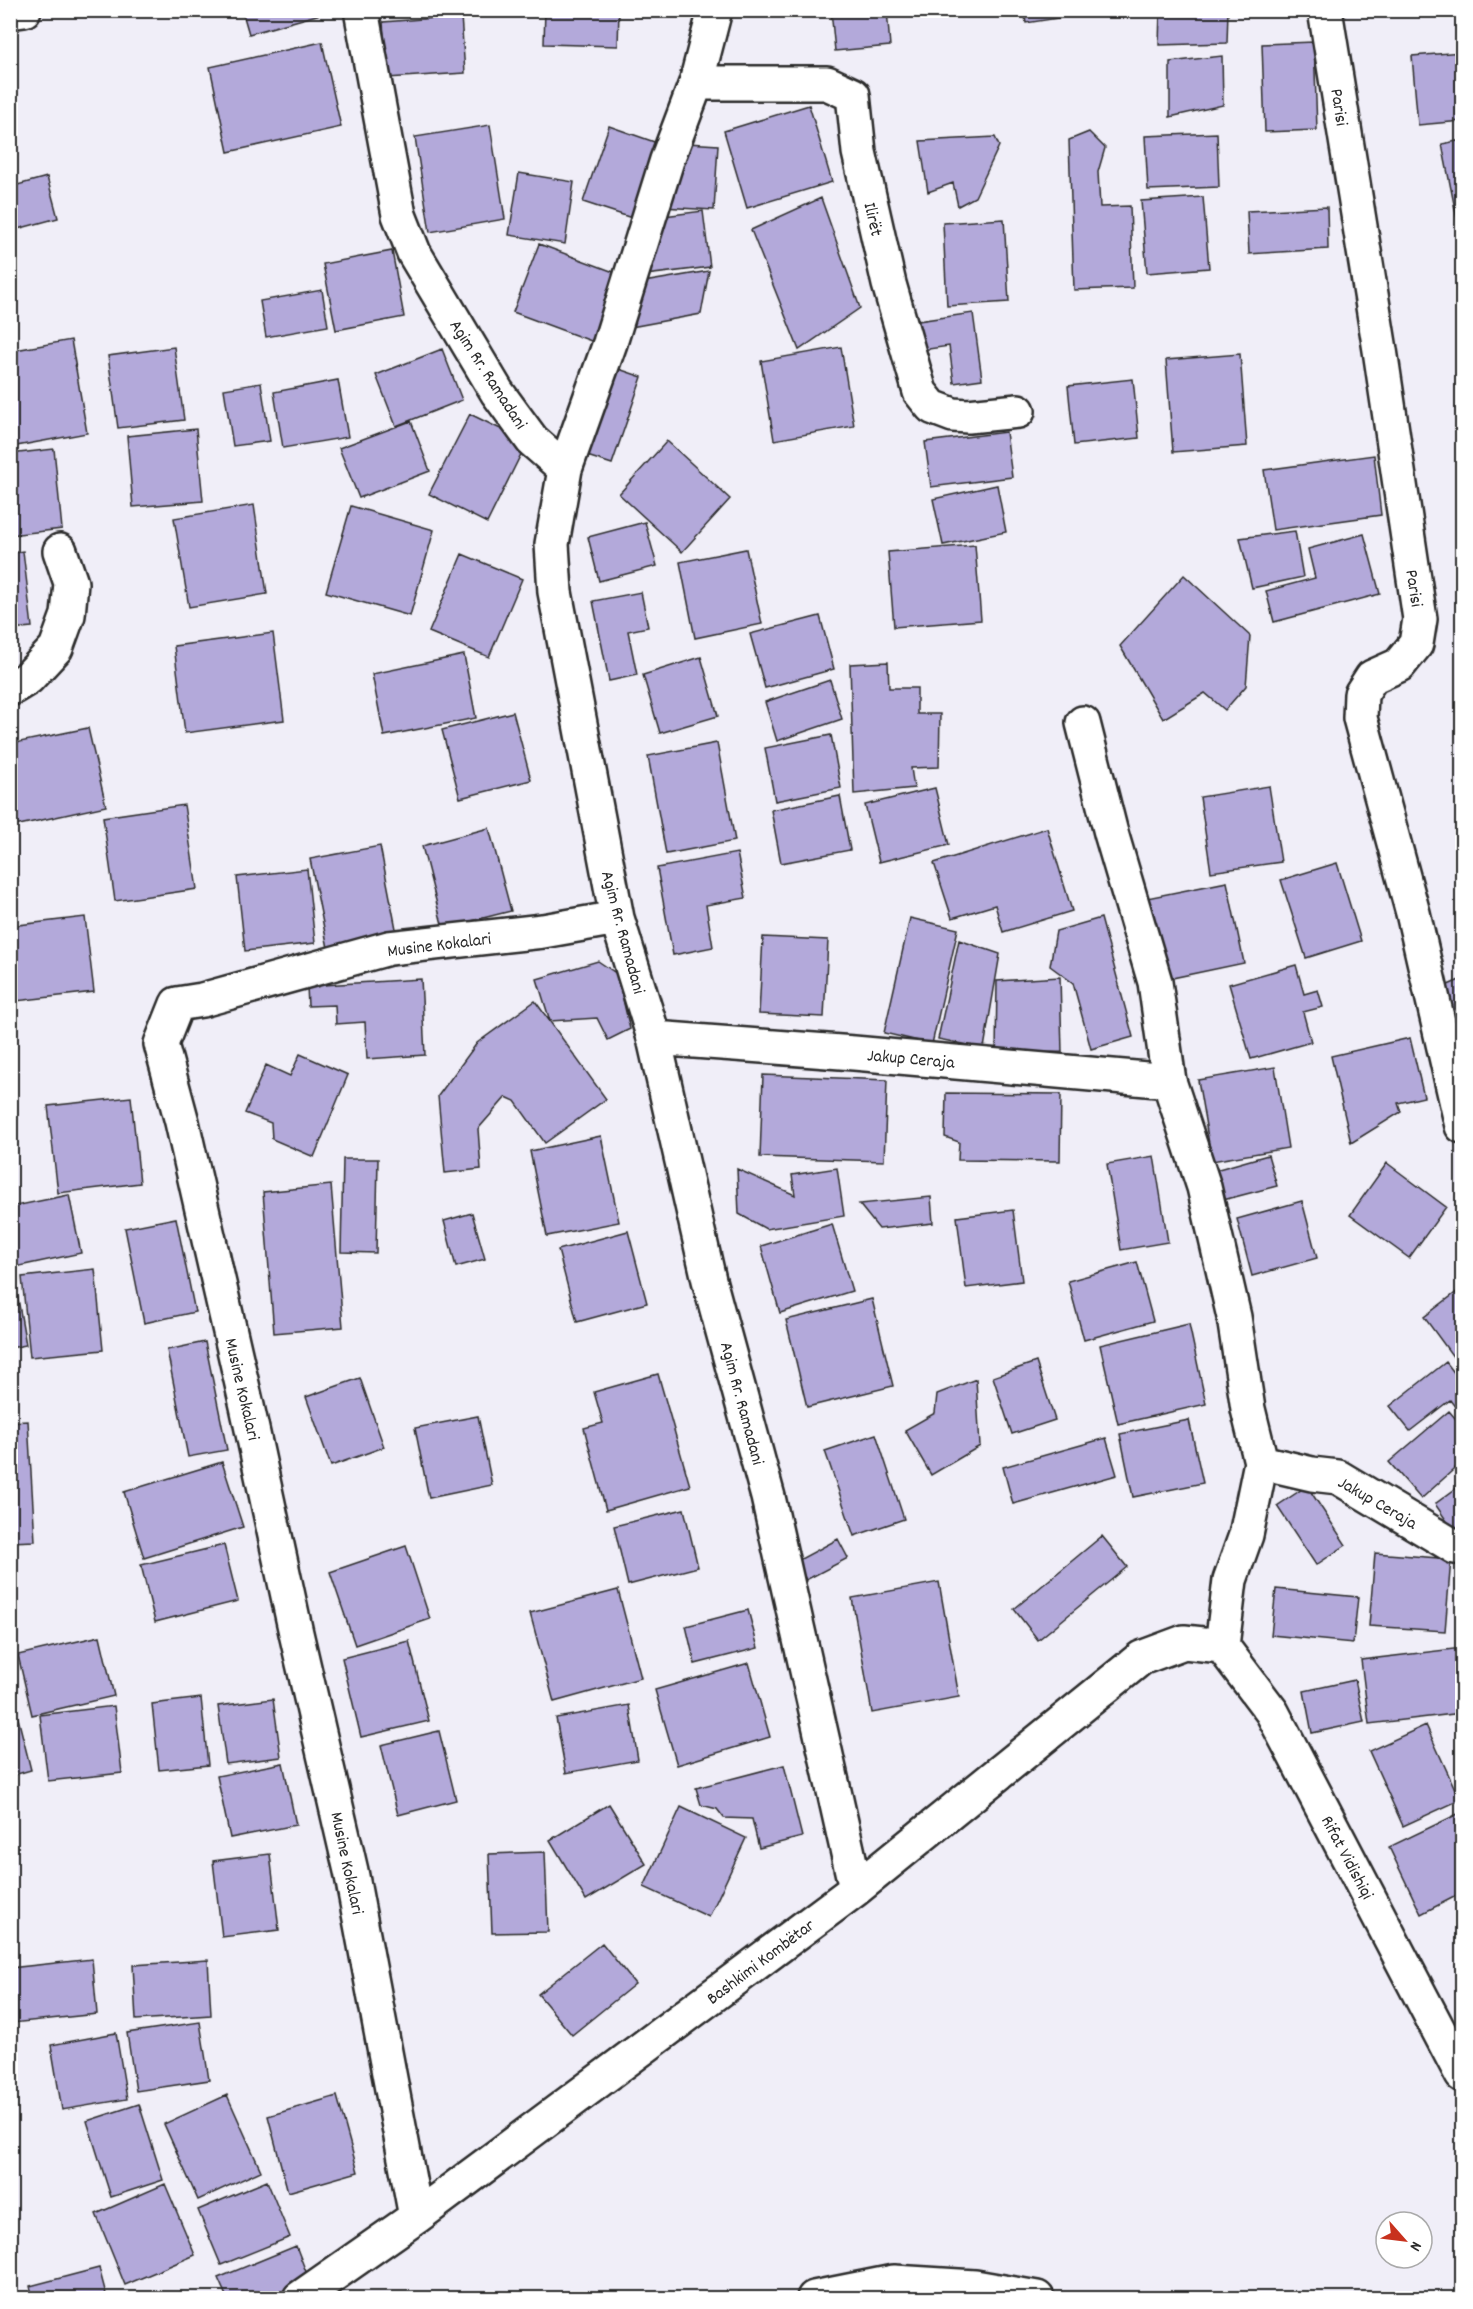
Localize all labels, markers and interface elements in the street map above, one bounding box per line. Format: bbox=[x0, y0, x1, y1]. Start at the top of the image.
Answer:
street label: Parisi bbox=[1322, 87, 1353, 128]
street label: Ilirët bbox=[856, 200, 888, 239]
street label: Agim Rr. Ramadani bbox=[442, 315, 532, 435]
street label: Parisi bbox=[1397, 568, 1428, 609]
street label: Agim Rr. Ramadani bbox=[593, 868, 650, 997]
street label: Musine Kokalari bbox=[386, 928, 493, 965]
street label: Jakup Ceraja bbox=[866, 1044, 956, 1077]
street label: Musine Kokalari bbox=[217, 1336, 264, 1443]
street label: Agim Rr. Ramadani bbox=[712, 1339, 769, 1468]
street label: Jakup Ceraja bbox=[1333, 1471, 1421, 1537]
street label: Musine Kokalari bbox=[322, 1810, 369, 1917]
street label: Rifat Vidishiqi bbox=[1313, 1812, 1378, 1905]
street label: Bashkimi Kombëtar bbox=[702, 1914, 821, 2012]
north arrow bbox=[1374, 2210, 1434, 2270]
text: N bbox=[1403, 2237, 1427, 2255]

